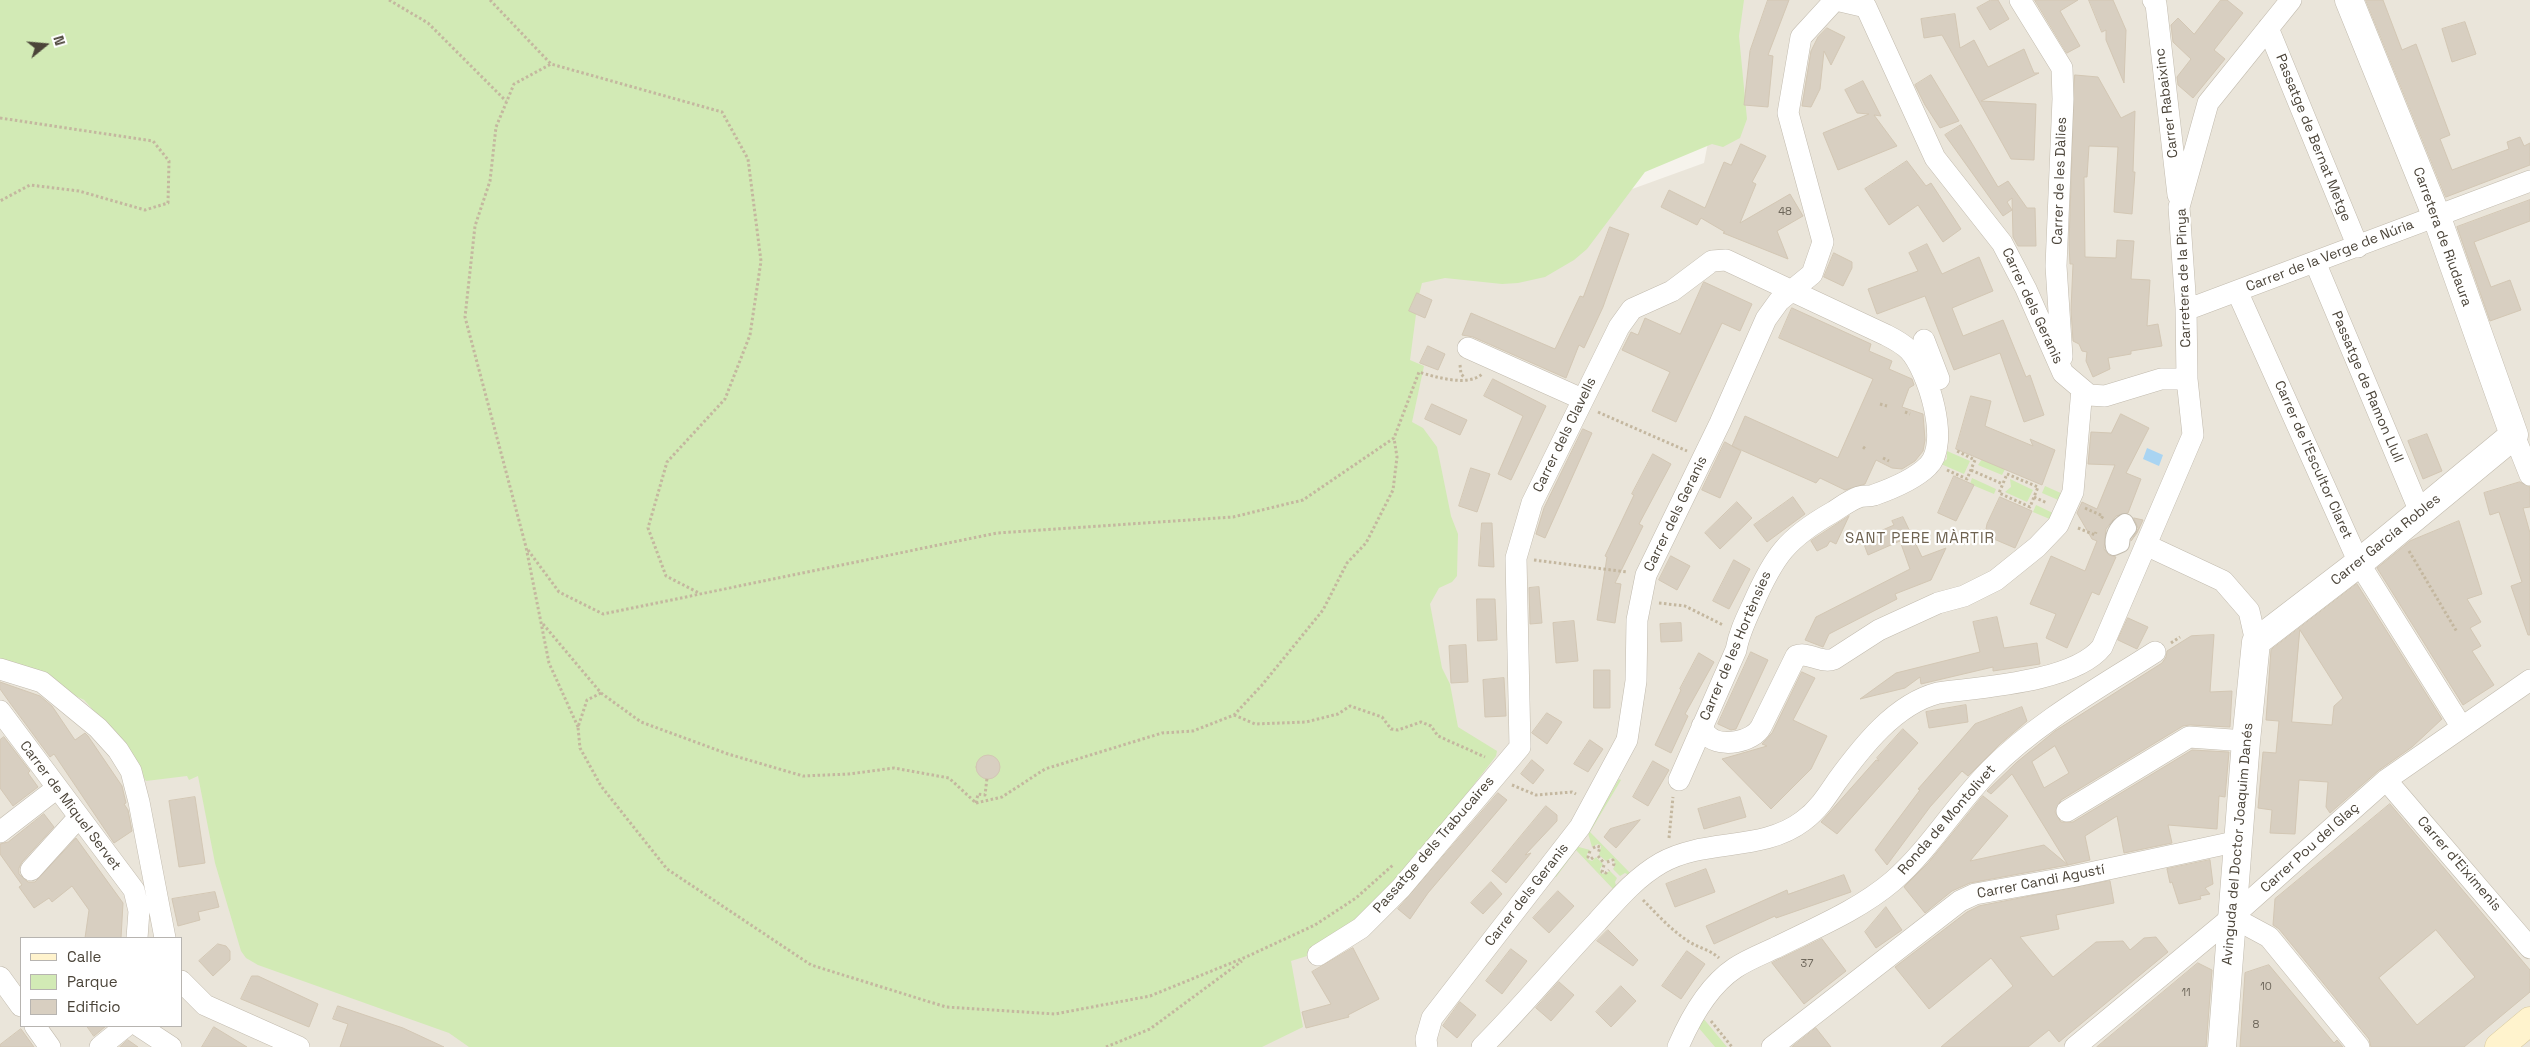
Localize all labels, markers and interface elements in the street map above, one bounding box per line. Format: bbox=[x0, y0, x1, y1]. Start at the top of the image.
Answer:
north arrow bbox=[20, 20, 70, 70]
text: N bbox=[49, 33, 69, 48]
street label: Carrer Rabaixinc bbox=[2152, 47, 2182, 159]
street label: Passatge de Bernat Metge bbox=[2272, 52, 2354, 224]
street label: Carrer de les Dàlies bbox=[2049, 117, 2071, 245]
street label: Carretera de Riudaura bbox=[2409, 165, 2475, 309]
house number: 48 bbox=[1778, 205, 1792, 219]
street label: Carretera de la Pinya bbox=[2173, 208, 2195, 348]
street label: Carrer de la Verge de Núria bbox=[2244, 216, 2416, 296]
street label: Carrer dels Geranis bbox=[1998, 245, 2066, 367]
street label: Passatge de Ramon Llull bbox=[2327, 309, 2407, 465]
street label: Carrer dels Clavells bbox=[1530, 375, 1600, 495]
street label: Carrer de l'Escultor Claret bbox=[2270, 378, 2356, 542]
street label: Carrer dels Geranis bbox=[1641, 454, 1711, 574]
street label: Carrer García Robles bbox=[2328, 491, 2444, 589]
district label: SANT PERE MÀRTIR bbox=[1843, 530, 1997, 548]
street label: Carrer de les Hortènsies bbox=[1697, 569, 1775, 723]
street label: Avinguda del Doctor Joaquim Danés bbox=[2219, 722, 2257, 966]
street label: Carrer de Miquel Servet bbox=[16, 738, 124, 874]
street label: Ronda de Montolivet bbox=[1895, 762, 1999, 878]
street label: Passatge dels Trabucaires bbox=[1370, 773, 1498, 917]
street label: Carrer Pou del Glaç bbox=[2257, 799, 2363, 897]
street label: Carrer d'Eiximenis bbox=[2413, 813, 2505, 915]
street label: Carrer dels Geranis bbox=[1482, 840, 1572, 950]
street label: Carrer Candi Agustí bbox=[1976, 861, 2106, 903]
legend bbox=[20, 937, 182, 1027]
text: Calle bbox=[67, 947, 102, 966]
house number: 37 bbox=[1801, 957, 1813, 971]
text: Parque bbox=[67, 972, 118, 991]
house number: 10 bbox=[2260, 980, 2272, 994]
house number: 11 bbox=[2181, 986, 2191, 1000]
text: Edificio bbox=[67, 997, 121, 1016]
house number: 8 bbox=[2253, 1018, 2259, 1032]

